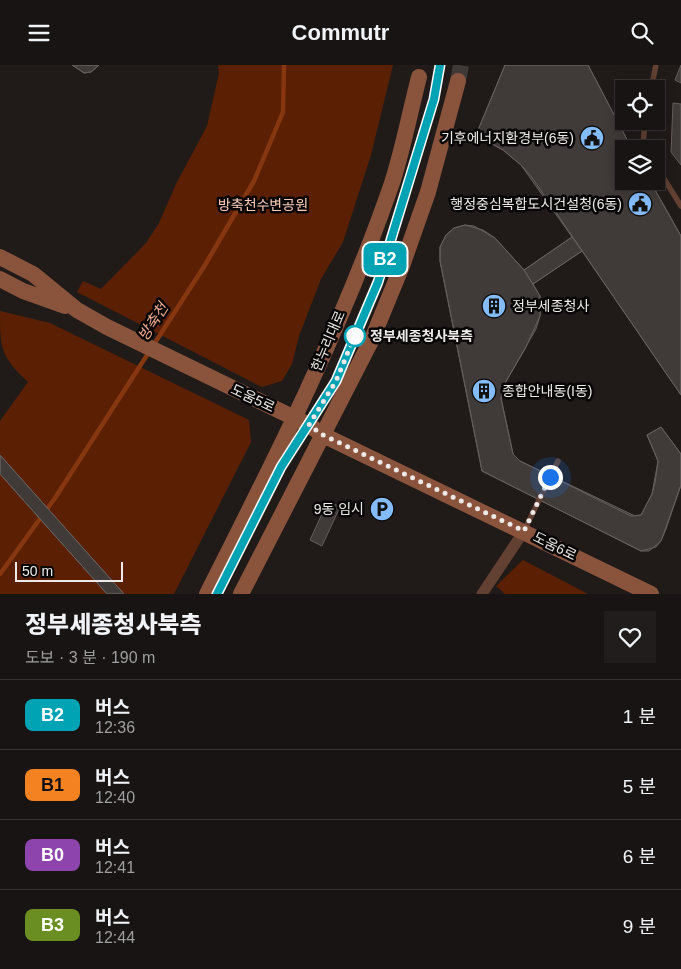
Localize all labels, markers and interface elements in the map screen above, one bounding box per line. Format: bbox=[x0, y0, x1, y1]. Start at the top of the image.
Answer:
icon: menu bbox=[25, 19, 53, 47]
icon: search bbox=[628, 19, 656, 47]
text: Commutr bbox=[292, 20, 389, 45]
map controls bbox=[615, 80, 665, 190]
button: locate bbox=[615, 80, 665, 130]
public building icon: 기후에너지환경부(6동) bbox=[579, 125, 605, 151]
place label: 기후에너지환경부(6동) bbox=[441, 130, 574, 146]
button: layers bbox=[615, 140, 665, 190]
public building icon: 행정중심복합도시건설청(6동) bbox=[627, 191, 653, 217]
place label: 행정중심복합도시건설청(6동) bbox=[450, 196, 622, 212]
park label: 방축천수변공원 bbox=[218, 197, 308, 213]
line badge: B2 bbox=[362, 243, 408, 275]
text: B2 bbox=[373, 249, 397, 269]
building icon: 정부세종청사 bbox=[481, 293, 507, 319]
water label: 방축천 bbox=[134, 298, 172, 344]
place label: 정부세종청사 bbox=[512, 298, 589, 314]
street label: 한누리대로 bbox=[308, 308, 348, 374]
marker: 정부세종청사북측 bbox=[344, 325, 366, 347]
place label: 정부세종청사북측 bbox=[370, 328, 473, 344]
building icon: 종합안내동(I동) bbox=[471, 378, 497, 404]
street label: 도움5로 bbox=[229, 381, 278, 415]
place label: 종합안내동(I동) bbox=[502, 383, 593, 399]
your location bbox=[538, 465, 563, 490]
parking icon: 9동 임시 bbox=[369, 496, 395, 522]
place label: 9동 임시 bbox=[314, 501, 364, 517]
street label: 도움6로 bbox=[531, 529, 579, 563]
scale bar bbox=[15, 559, 122, 582]
text: 50 m bbox=[22, 563, 53, 579]
text: 정부세종청사북측 bbox=[25, 611, 202, 638]
button: heart bbox=[604, 611, 656, 663]
text: 도보 · 3 분 · 190 m bbox=[25, 649, 155, 666]
text: 버스 bbox=[95, 697, 130, 718]
text: B2 bbox=[41, 705, 64, 725]
text: 1 분 bbox=[623, 706, 656, 727]
text: 12:36 bbox=[95, 719, 135, 736]
text: 버스 bbox=[95, 767, 130, 788]
text: B1 bbox=[41, 775, 64, 795]
text: 5 분 bbox=[623, 776, 656, 797]
text: 12:40 bbox=[95, 789, 135, 806]
text: 버스 bbox=[95, 837, 130, 858]
text: B0 bbox=[41, 845, 64, 865]
text: 6 분 bbox=[623, 846, 656, 867]
text: 12:41 bbox=[95, 859, 135, 876]
text: 버스 bbox=[95, 907, 130, 928]
text: B3 bbox=[41, 915, 64, 935]
text: 9 분 bbox=[623, 916, 656, 937]
text: 12:44 bbox=[95, 929, 135, 946]

